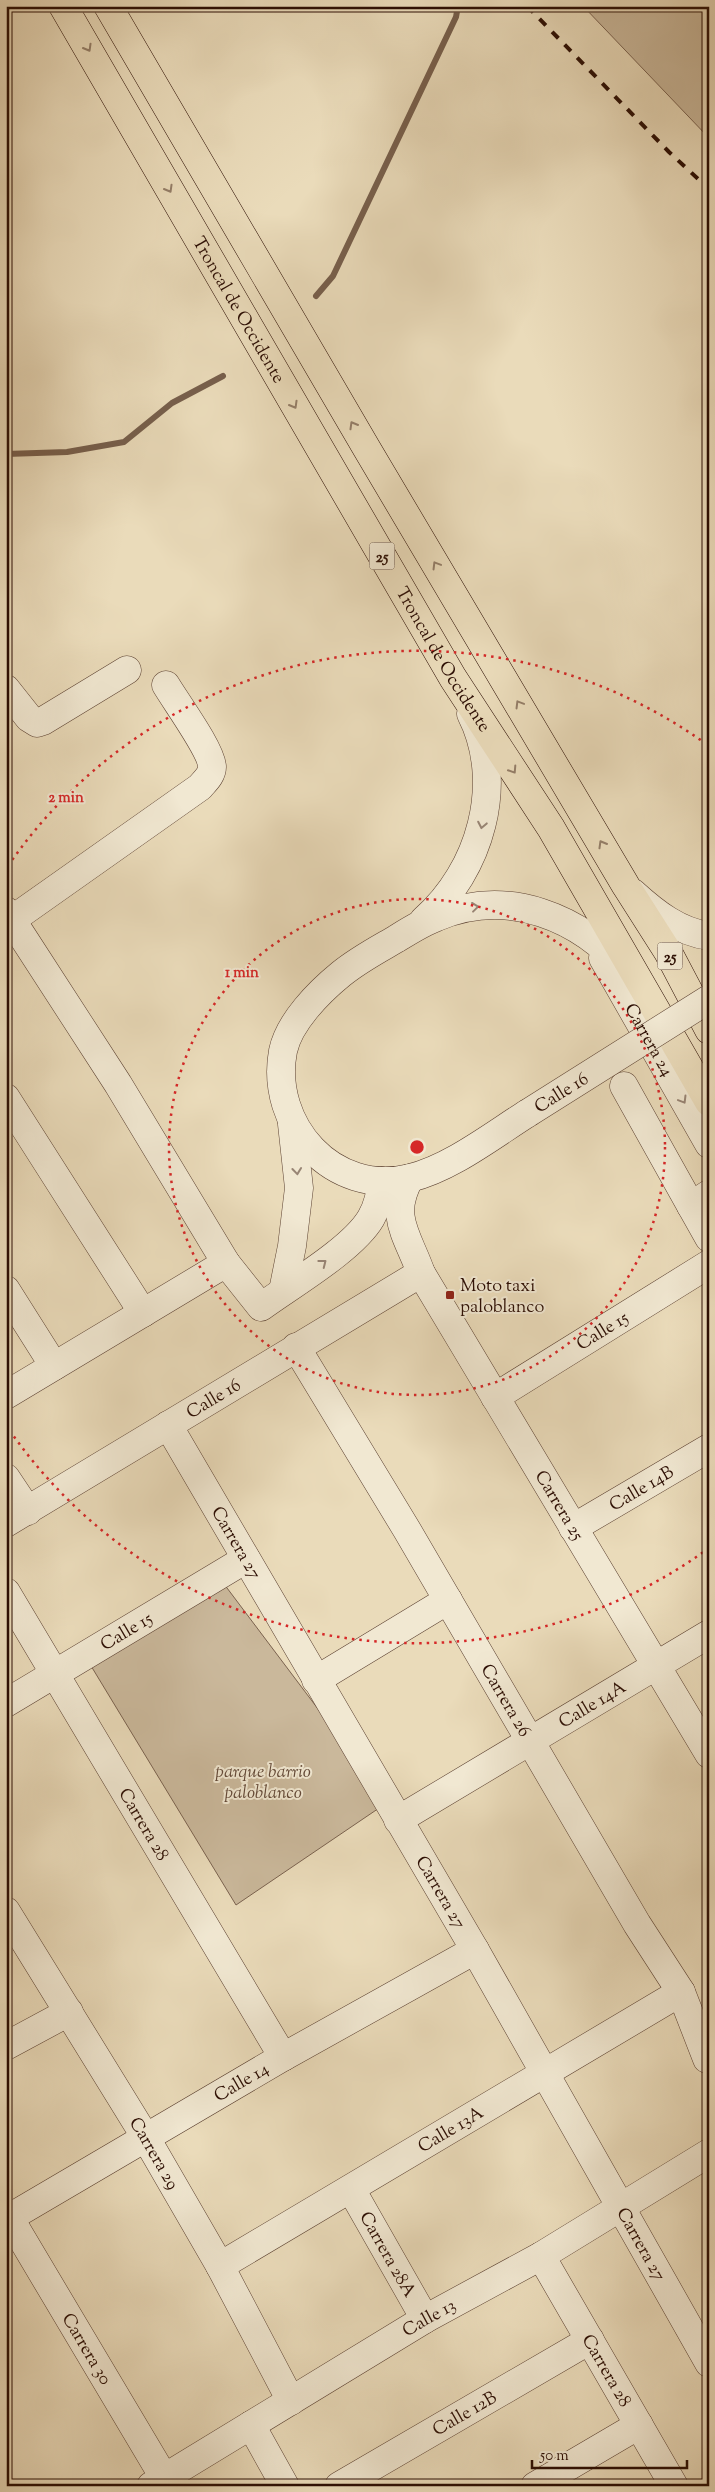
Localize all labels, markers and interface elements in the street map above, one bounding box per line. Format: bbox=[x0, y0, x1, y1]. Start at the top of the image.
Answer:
one-way arrow bbox=[81, 43, 91, 52]
one-way arrow bbox=[163, 183, 173, 192]
street label: Troncal de Occidente bbox=[185, 232, 290, 389]
one-way arrow bbox=[288, 400, 298, 409]
one-way arrow bbox=[349, 421, 359, 430]
road number: 25 bbox=[370, 542, 394, 570]
one-way arrow bbox=[432, 561, 442, 570]
street label: Troncal de Occidente bbox=[388, 583, 496, 738]
one-way arrow bbox=[516, 701, 526, 710]
one-way arrow bbox=[507, 764, 516, 773]
text: 2 min bbox=[48, 788, 84, 809]
one-way arrow bbox=[477, 821, 487, 830]
one-way arrow bbox=[598, 841, 608, 850]
one-way arrow bbox=[472, 902, 480, 913]
road number: 25 bbox=[658, 942, 682, 969]
text: 1 min bbox=[225, 963, 259, 984]
street label: Carrera 24 bbox=[617, 999, 679, 1082]
street label: Calle 16 bbox=[530, 1067, 594, 1121]
one-way arrow bbox=[676, 1094, 686, 1103]
centre of rings bbox=[408, 1138, 426, 1156]
one-way arrow bbox=[291, 1167, 302, 1175]
one-way arrow bbox=[317, 1260, 327, 1269]
place label: Moto taxi paloblanco bbox=[460, 1274, 544, 1321]
marker: Moto taxi paloblanco bbox=[444, 1289, 456, 1301]
street label: Calle 15 bbox=[572, 1306, 634, 1358]
street label: Calle 16 bbox=[182, 1373, 247, 1426]
street label: Calle 14B bbox=[605, 1460, 679, 1519]
street label: Carrera 25 bbox=[527, 1466, 589, 1546]
street label: Carrera 27 bbox=[203, 1502, 266, 1585]
street label: Calle 15 bbox=[96, 1607, 158, 1658]
street label: Carrera 26 bbox=[473, 1660, 536, 1742]
street label: Calle 14A bbox=[554, 1675, 632, 1736]
park label: parque barrio paloblanco bbox=[215, 1760, 311, 1807]
street label: Carrera 28 bbox=[111, 1784, 174, 1866]
street label: Carrera 27 bbox=[408, 1852, 471, 1934]
street label: Calle 14 bbox=[210, 2057, 274, 2110]
street label: Calle 13A bbox=[414, 2101, 490, 2161]
street label: Carrera 29 bbox=[121, 2113, 184, 2195]
street label: Carrera 27 bbox=[609, 2203, 671, 2286]
street label: Carrera 28A bbox=[352, 2207, 421, 2303]
street label: Calle 13 bbox=[398, 2294, 461, 2345]
street label: Carrera 30 bbox=[54, 2309, 117, 2391]
street label: Carrera 28 bbox=[574, 2330, 637, 2413]
street label: Calle 12B bbox=[428, 2386, 502, 2444]
scale bar bbox=[532, 2437, 688, 2469]
text: 50 m bbox=[539, 2446, 569, 2467]

